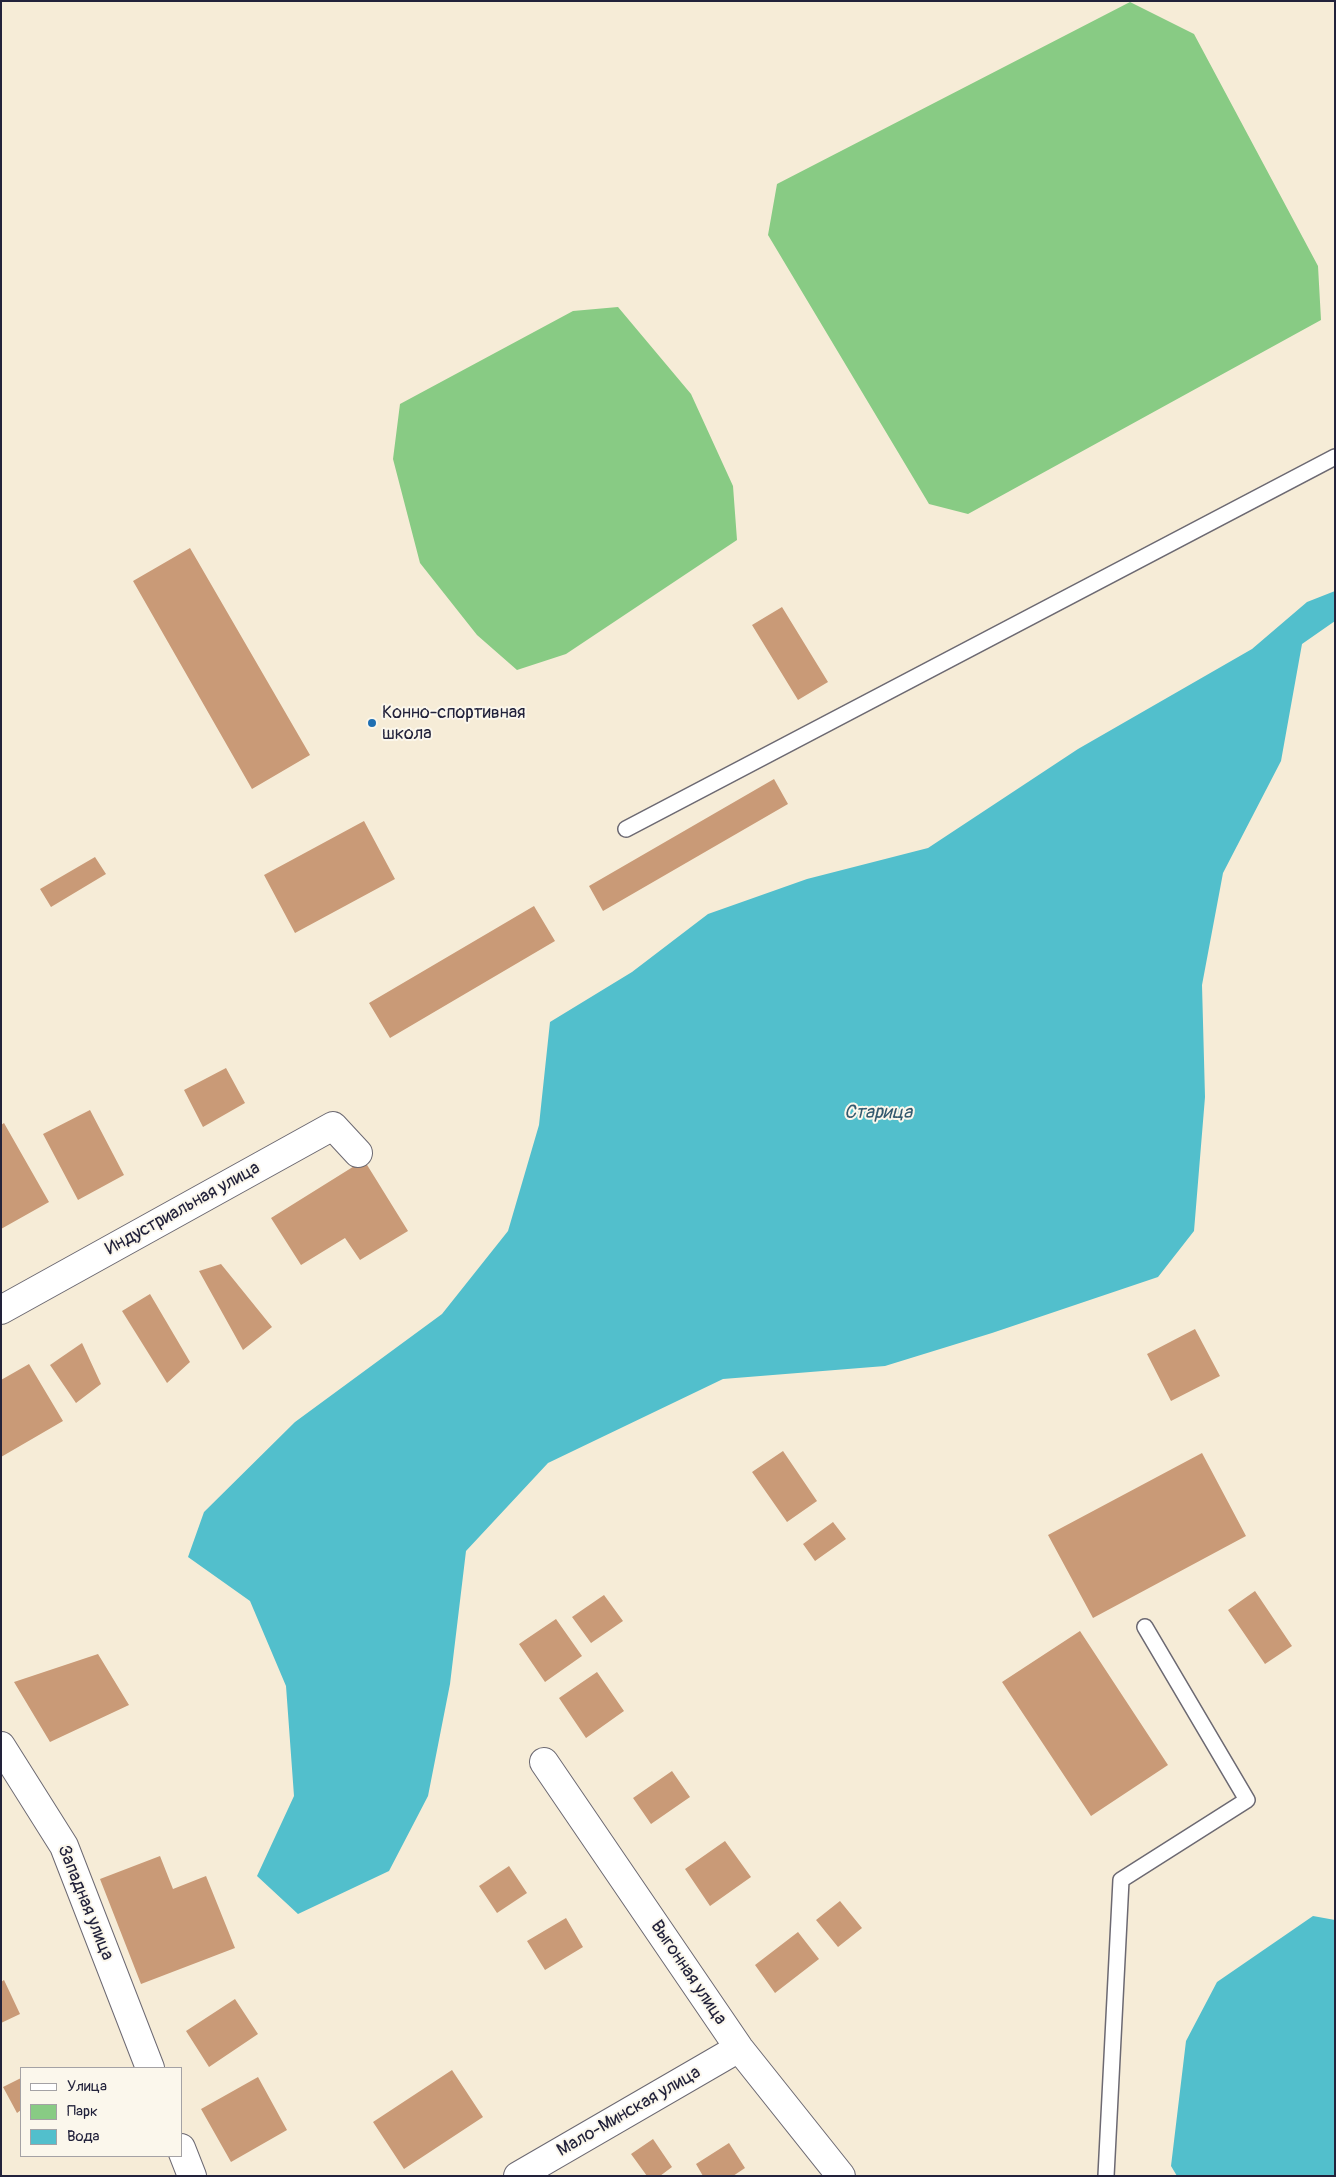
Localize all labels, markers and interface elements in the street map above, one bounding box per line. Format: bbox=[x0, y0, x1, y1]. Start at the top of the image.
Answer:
place label: Конно-спортивная школа bbox=[382, 702, 525, 744]
marker: Конно-спортивная школа bbox=[366, 717, 378, 729]
water label: Старица bbox=[844, 1102, 912, 1124]
street label: Индустриальная улица bbox=[102, 1158, 264, 1260]
street label: Западная улица bbox=[52, 1842, 118, 1964]
street label: Выгонная улица bbox=[645, 1917, 731, 2029]
street label: Мало-Минская улица bbox=[553, 2062, 705, 2162]
legend bbox=[20, 2067, 182, 2157]
text: Улица bbox=[67, 2077, 107, 2096]
text: Парк bbox=[67, 2102, 98, 2121]
text: Вода bbox=[67, 2127, 100, 2146]

